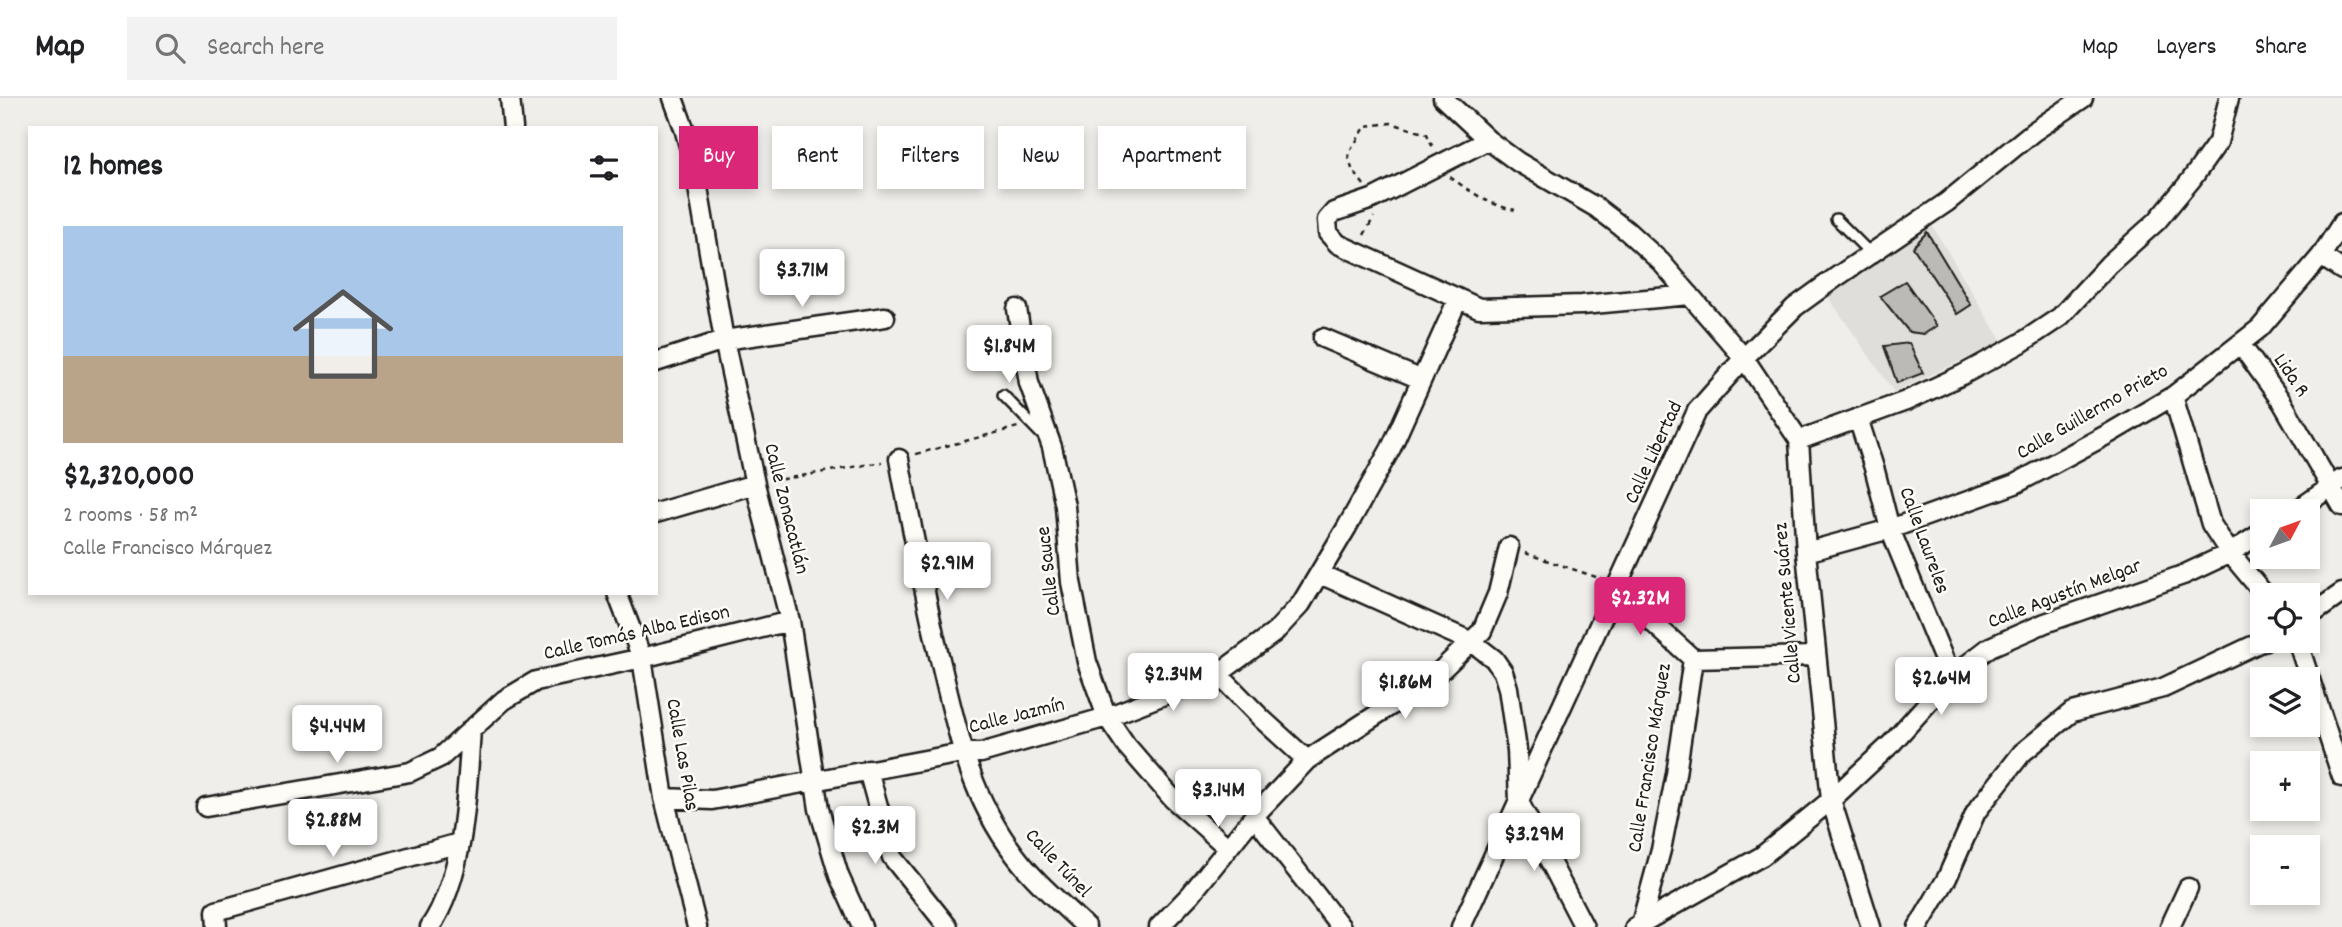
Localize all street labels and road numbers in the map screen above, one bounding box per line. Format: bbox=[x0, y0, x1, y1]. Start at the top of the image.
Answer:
street label: Lida R bbox=[2264, 348, 2316, 404]
street label: Calle Guillermo Prieto bbox=[2012, 357, 2174, 469]
street label: Calle Libertad bbox=[1618, 397, 1692, 509]
street label: Calle Zonacatlán bbox=[754, 441, 816, 577]
street label: Calle Laureles bbox=[1890, 483, 1956, 599]
street label: Calle Vicente Suárez bbox=[1767, 521, 1811, 685]
street label: Calle Sauce bbox=[1030, 524, 1070, 618]
street label: Calle Agustín Melgar bbox=[1984, 552, 2146, 638]
street label: Calle Tomás Alba Edison bbox=[541, 598, 733, 670]
street label: Calle Francisco Márquez bbox=[1621, 661, 1681, 855]
street label: Calle Jazmín bbox=[966, 691, 1068, 743]
street label: Calle Las Pilas bbox=[656, 697, 706, 813]
street label: Calle Túnel bbox=[1017, 822, 1097, 906]

